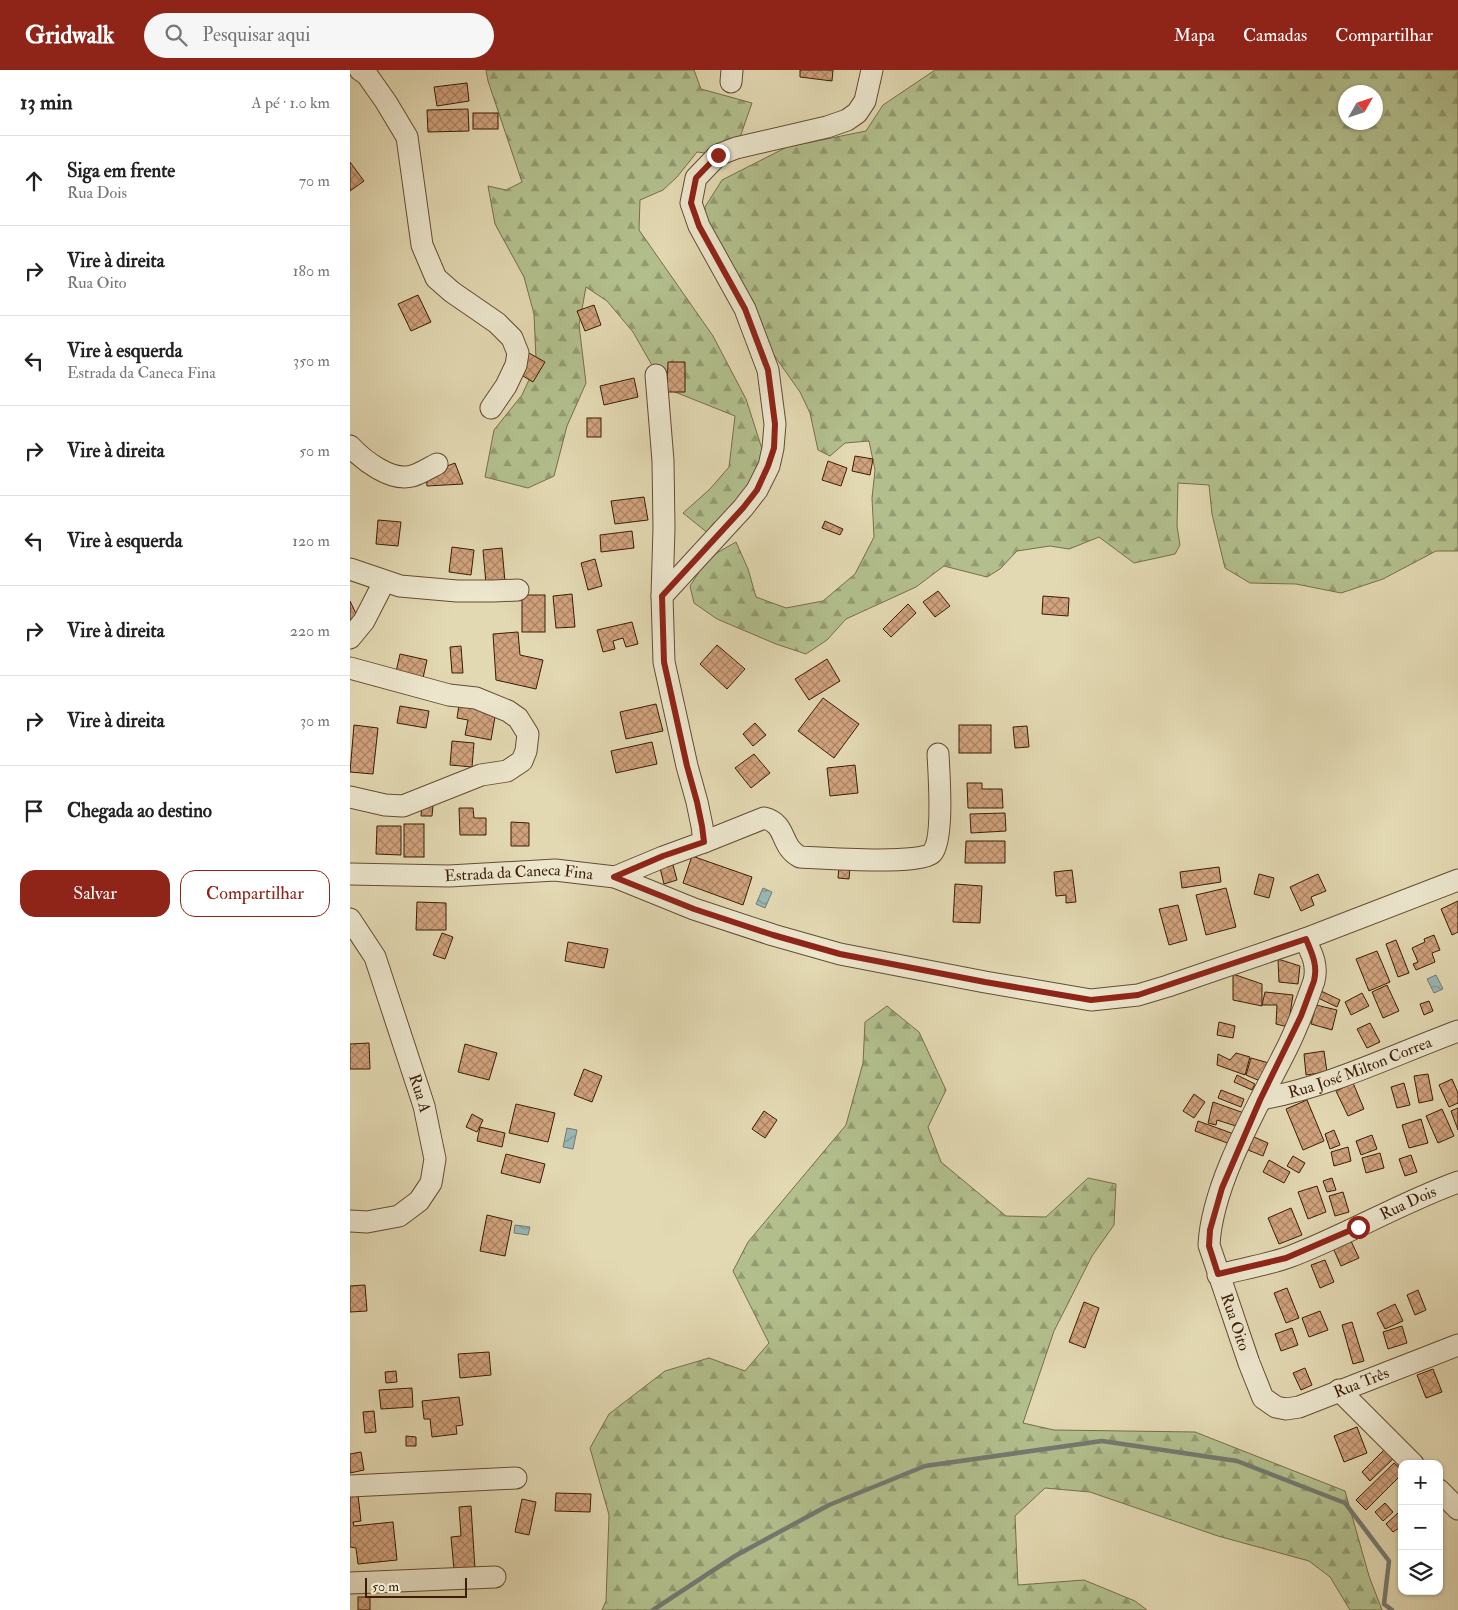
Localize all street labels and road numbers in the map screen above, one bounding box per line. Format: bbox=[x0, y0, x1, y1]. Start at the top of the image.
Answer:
street label: Estrada da Caneca Fina bbox=[444, 860, 595, 886]
street label: Rua José Milton Correa bbox=[1286, 1032, 1435, 1103]
street label: Rua A bbox=[404, 1071, 435, 1114]
street label: Rua Dois bbox=[1376, 1182, 1439, 1225]
street label: Rua Oito bbox=[1216, 1291, 1254, 1354]
street label: Rua Três bbox=[1331, 1363, 1392, 1402]

